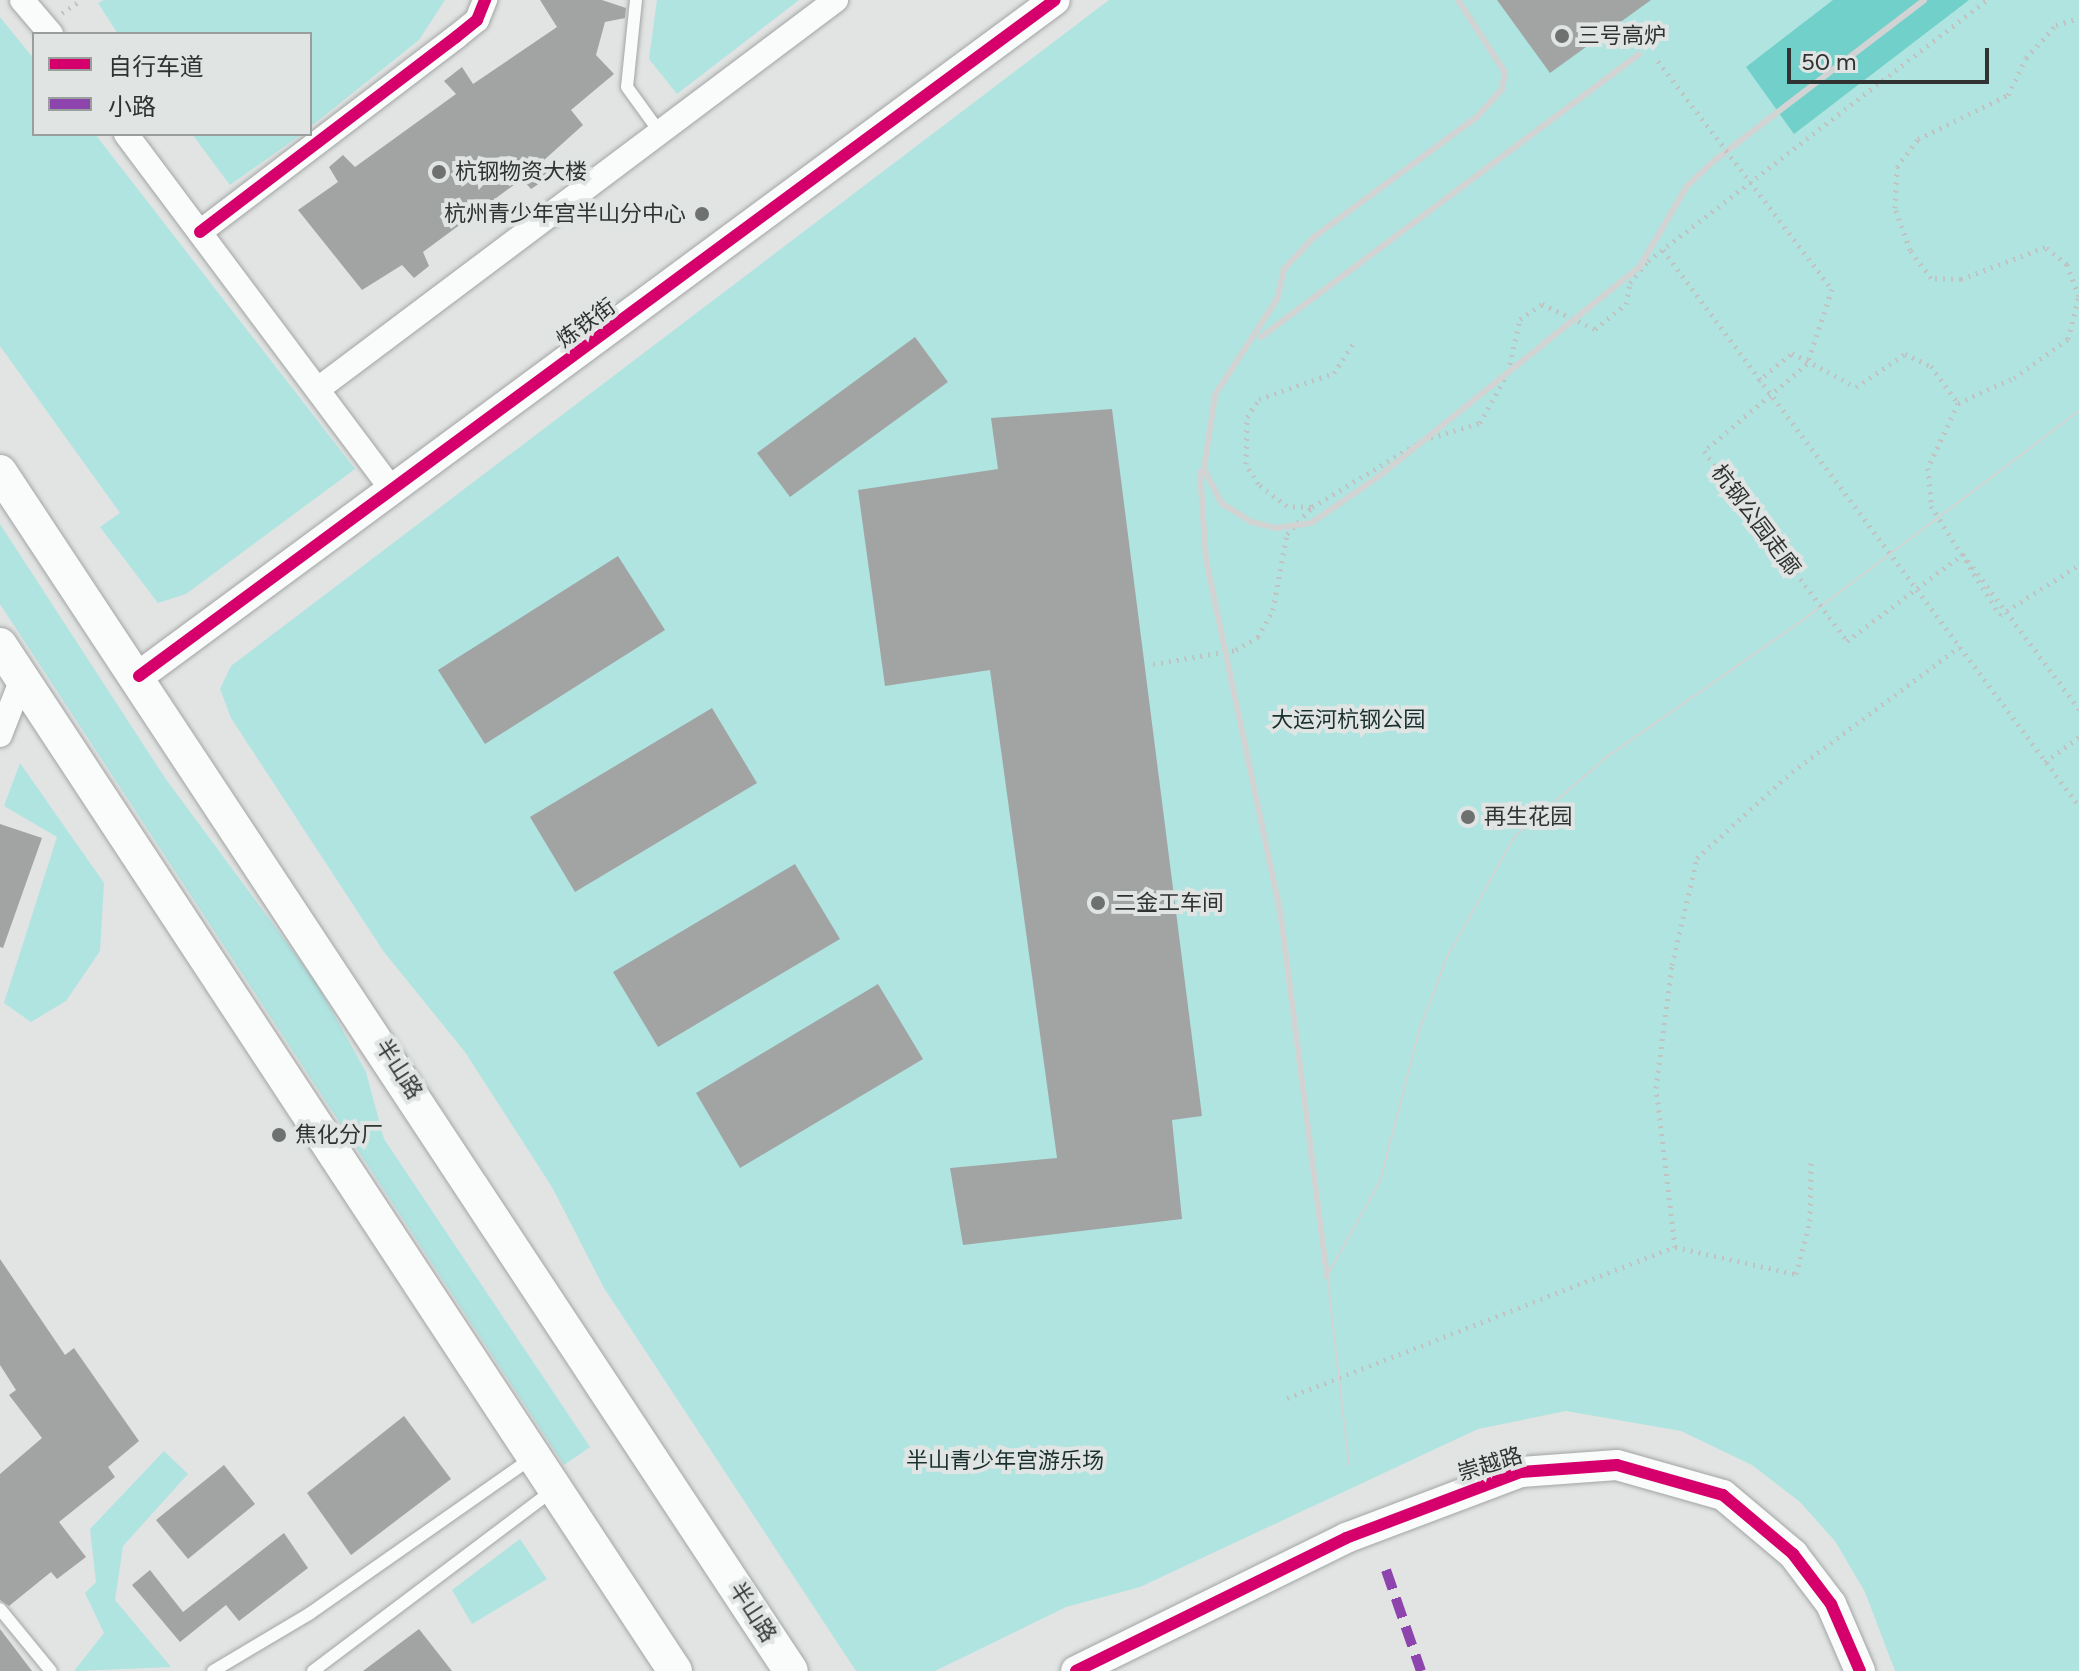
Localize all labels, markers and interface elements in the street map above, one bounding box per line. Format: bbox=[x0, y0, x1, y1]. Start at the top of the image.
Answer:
place label: 三号高炉 bbox=[1578, 23, 1666, 49]
marker: 三号高炉 bbox=[1553, 27, 1571, 45]
legend bbox=[32, 32, 312, 136]
scale bar bbox=[1791, 32, 1993, 82]
text: 50 m bbox=[1801, 47, 1857, 76]
text: 自行车道 bbox=[108, 52, 204, 81]
text: 小路 bbox=[108, 92, 156, 121]
place label: 杭钢物资大楼 bbox=[455, 159, 587, 185]
marker: 杭钢物资大楼 bbox=[430, 163, 448, 181]
place label: 杭州青少年宫半山分中心 bbox=[444, 201, 686, 227]
marker: 杭州青少年宫半山分中心 bbox=[693, 205, 711, 223]
street label: 炼铁街 bbox=[552, 293, 620, 353]
street label: 杭钢公园走廊 bbox=[1706, 459, 1806, 581]
park label: 大运河杭钢公园 bbox=[1271, 707, 1425, 733]
place label: 再生花园 bbox=[1484, 804, 1572, 830]
marker: 再生花园 bbox=[1459, 808, 1477, 826]
place label: 二金工车间 bbox=[1114, 890, 1224, 916]
marker: 二金工车间 bbox=[1089, 894, 1107, 912]
street label: 半山路 bbox=[370, 1034, 428, 1104]
place label: 焦化分厂 bbox=[295, 1122, 383, 1148]
marker: 焦化分厂 bbox=[270, 1126, 288, 1144]
street label: 崇越路 bbox=[1455, 1442, 1525, 1486]
park label: 半山青少年宫游乐场 bbox=[906, 1448, 1104, 1474]
street label: 半山路 bbox=[724, 1577, 782, 1647]

